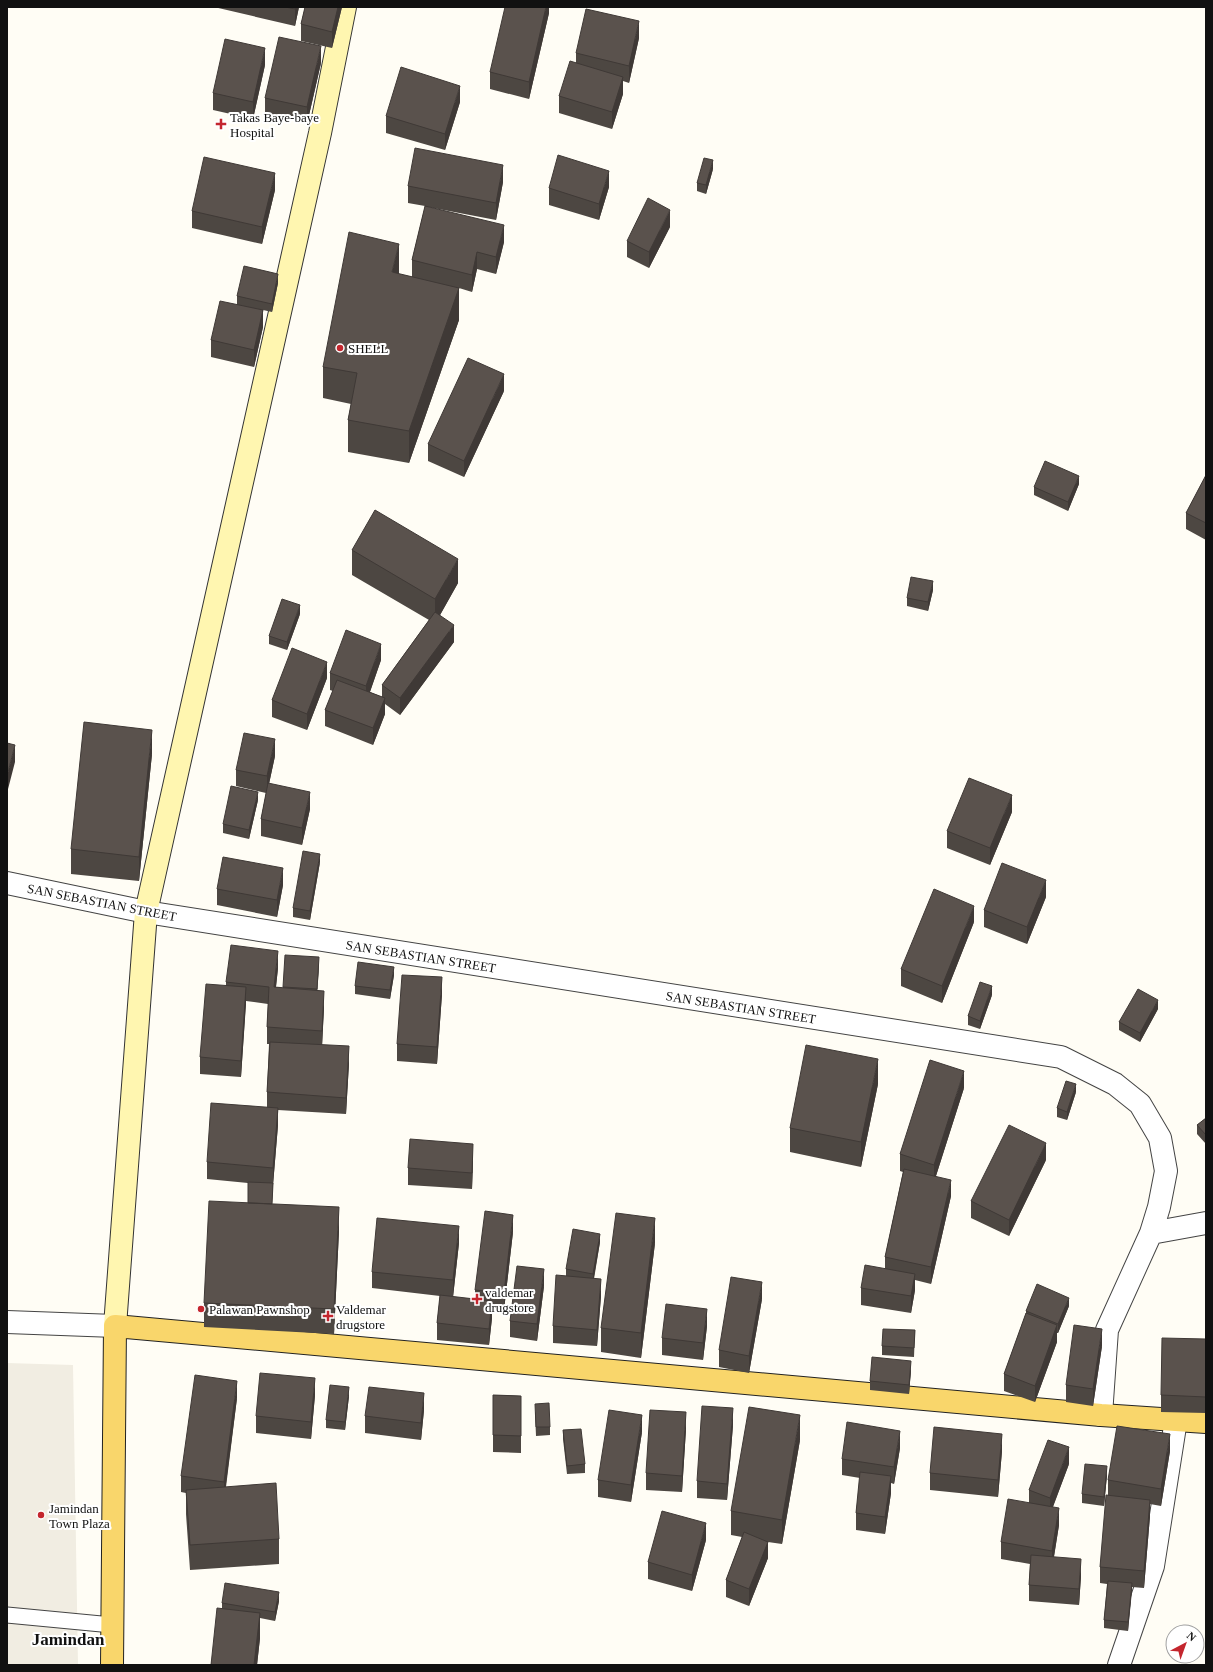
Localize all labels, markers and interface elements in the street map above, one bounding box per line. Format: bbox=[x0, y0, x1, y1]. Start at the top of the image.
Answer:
place label: Takas Baye-baye Hospital bbox=[230, 110, 319, 140]
marker: Takas Baye-baye Hospital bbox=[215, 118, 227, 130]
place label: SHELL bbox=[348, 341, 389, 356]
marker: SHELL bbox=[335, 343, 345, 353]
street label: SAN SEBASTIAN STREET bbox=[26, 881, 178, 924]
street label: SAN SEBASTIAN STREET bbox=[345, 937, 497, 976]
street label: SAN SEBASTIAN STREET bbox=[665, 988, 817, 1027]
place label: valdemar drugstore bbox=[485, 1285, 534, 1315]
marker: valdemar drugstore bbox=[472, 1294, 482, 1304]
place label: Palawan Pawnshop bbox=[209, 1302, 310, 1317]
place label: Valdemar drugstore bbox=[336, 1302, 386, 1332]
marker: Palawan Pawnshop bbox=[196, 1304, 206, 1314]
marker: Valdemar drugstore bbox=[323, 1311, 333, 1321]
place label: Jamindan Town Plaza bbox=[49, 1501, 110, 1531]
marker: Jamindan Town Plaza bbox=[36, 1510, 46, 1520]
north arrow bbox=[1165, 1624, 1205, 1664]
text: N bbox=[1185, 1629, 1199, 1644]
district label: Jamindan bbox=[32, 1630, 105, 1649]

